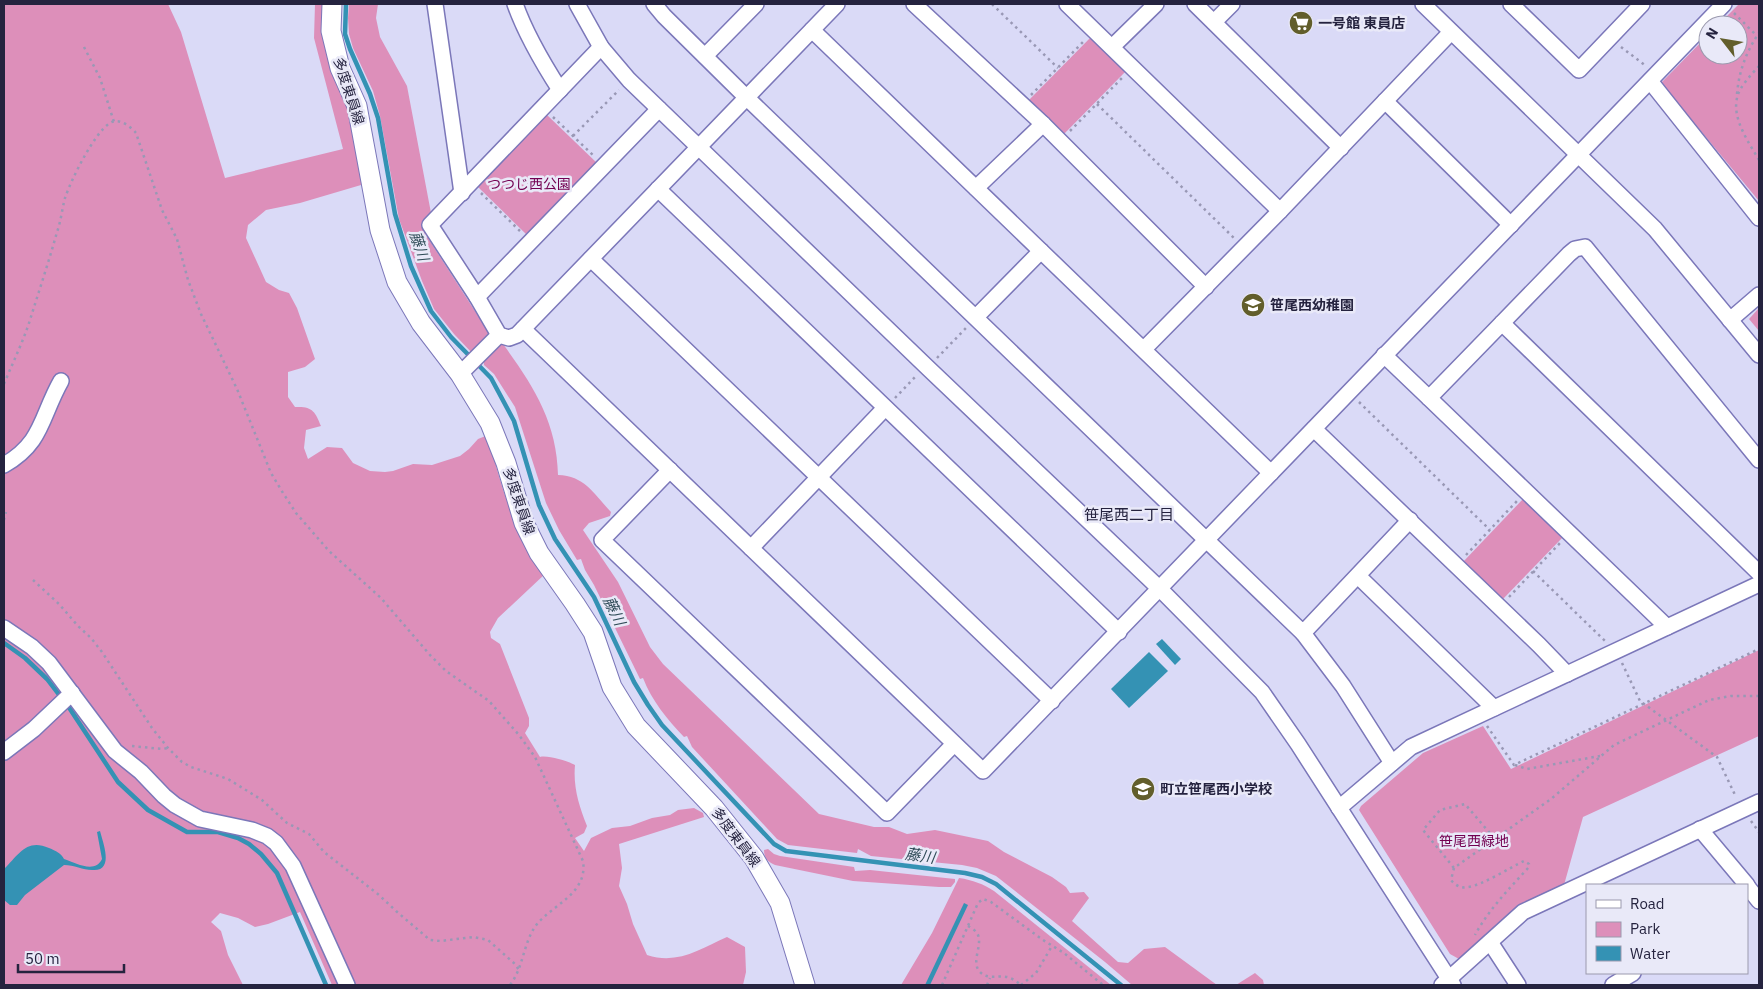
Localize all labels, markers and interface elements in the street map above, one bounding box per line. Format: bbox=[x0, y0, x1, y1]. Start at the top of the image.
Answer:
supermarket icon: 一号館 東員店 bbox=[1288, 10, 1314, 36]
place label: 一号館 東員店 bbox=[1318, 14, 1405, 32]
north arrow bbox=[1698, 15, 1748, 65]
text: N bbox=[1702, 24, 1722, 42]
street label: 多度東員線 bbox=[330, 55, 368, 127]
park label: つつじ西公園 bbox=[487, 175, 571, 193]
water label: 藤川 bbox=[406, 229, 434, 265]
school or university icon: 笹尾西幼稚園 bbox=[1240, 292, 1266, 318]
place label: 笹尾西幼稚園 bbox=[1270, 296, 1354, 314]
street label: 多度東員線 bbox=[499, 465, 539, 537]
district label: 笹尾西二丁目 bbox=[1084, 505, 1174, 524]
water label: 藤川 bbox=[599, 593, 630, 630]
school or university icon: 町立笹尾西小学校 bbox=[1130, 776, 1156, 802]
place label: 町立笹尾西小学校 bbox=[1160, 780, 1272, 798]
street label: 多度東員線 bbox=[708, 804, 764, 870]
park label: 笹尾西緑地 bbox=[1439, 832, 1509, 850]
water label: 藤川 bbox=[904, 844, 938, 867]
legend bbox=[1586, 884, 1748, 974]
text: Road bbox=[1630, 894, 1665, 913]
text: Park bbox=[1630, 919, 1660, 938]
scale bar bbox=[18, 942, 124, 974]
text: Water bbox=[1630, 944, 1671, 963]
text: 50 m bbox=[25, 949, 60, 968]

